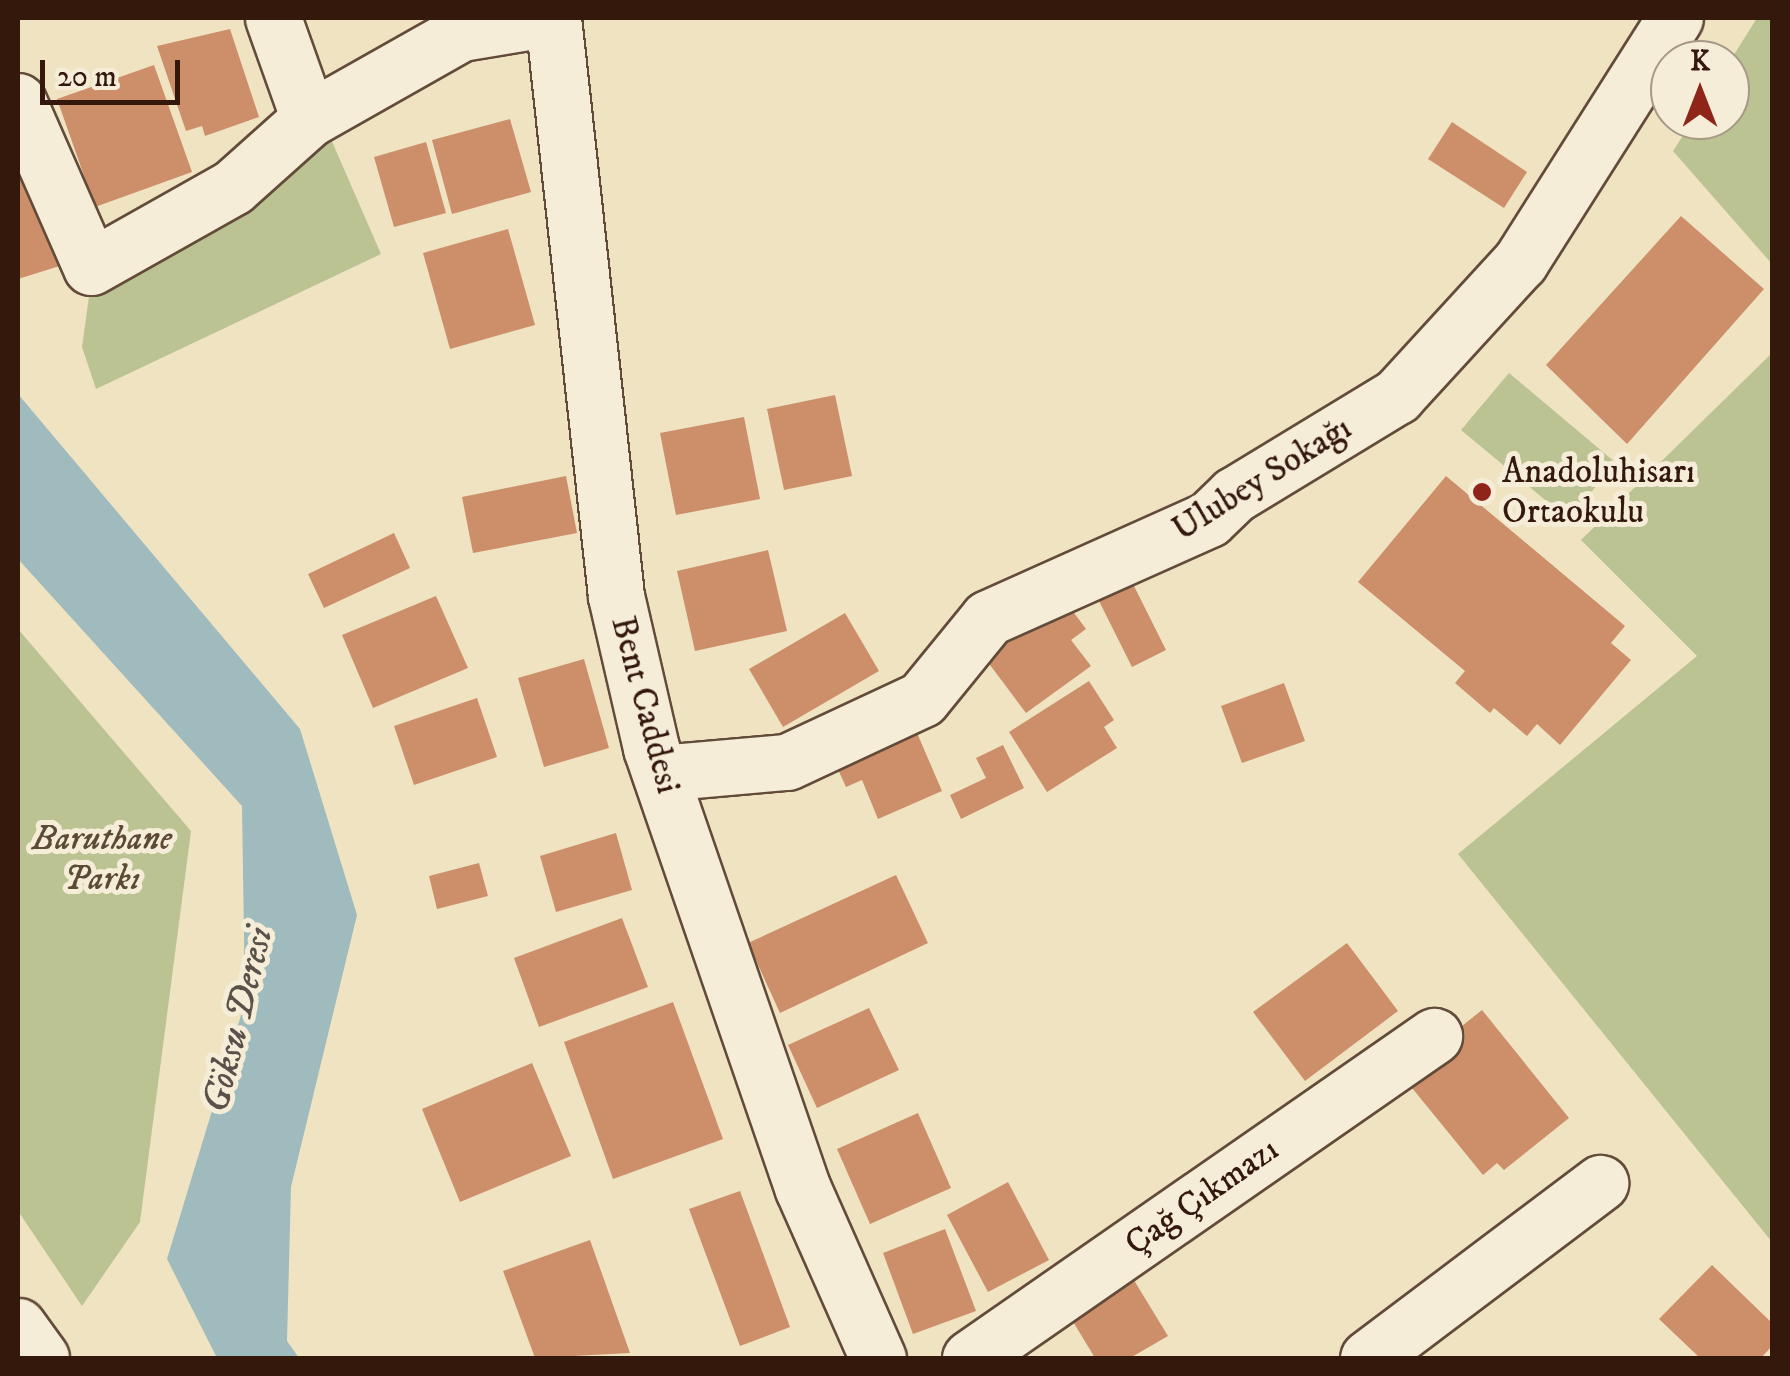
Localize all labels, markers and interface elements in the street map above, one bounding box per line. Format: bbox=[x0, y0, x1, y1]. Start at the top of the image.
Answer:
scale bar bbox=[45, 40, 185, 102]
north arrow bbox=[1650, 40, 1750, 140]
text: K bbox=[1690, 44, 1710, 79]
text: 20 m bbox=[57, 59, 117, 96]
street label: Ulubey Sokağı bbox=[1165, 407, 1359, 551]
place label: Anadoluhisarı Ortaokulu bbox=[1502, 451, 1695, 533]
marker: Anadoluhisarı Ortaokulu bbox=[1471, 481, 1493, 503]
street label: Bent Caddesi bbox=[601, 612, 689, 798]
park label: Baruthane Parkı bbox=[32, 818, 172, 900]
water label: Göksu Deresi bbox=[194, 922, 284, 1118]
street label: Çağ Çıkmazı bbox=[1117, 1129, 1287, 1265]

